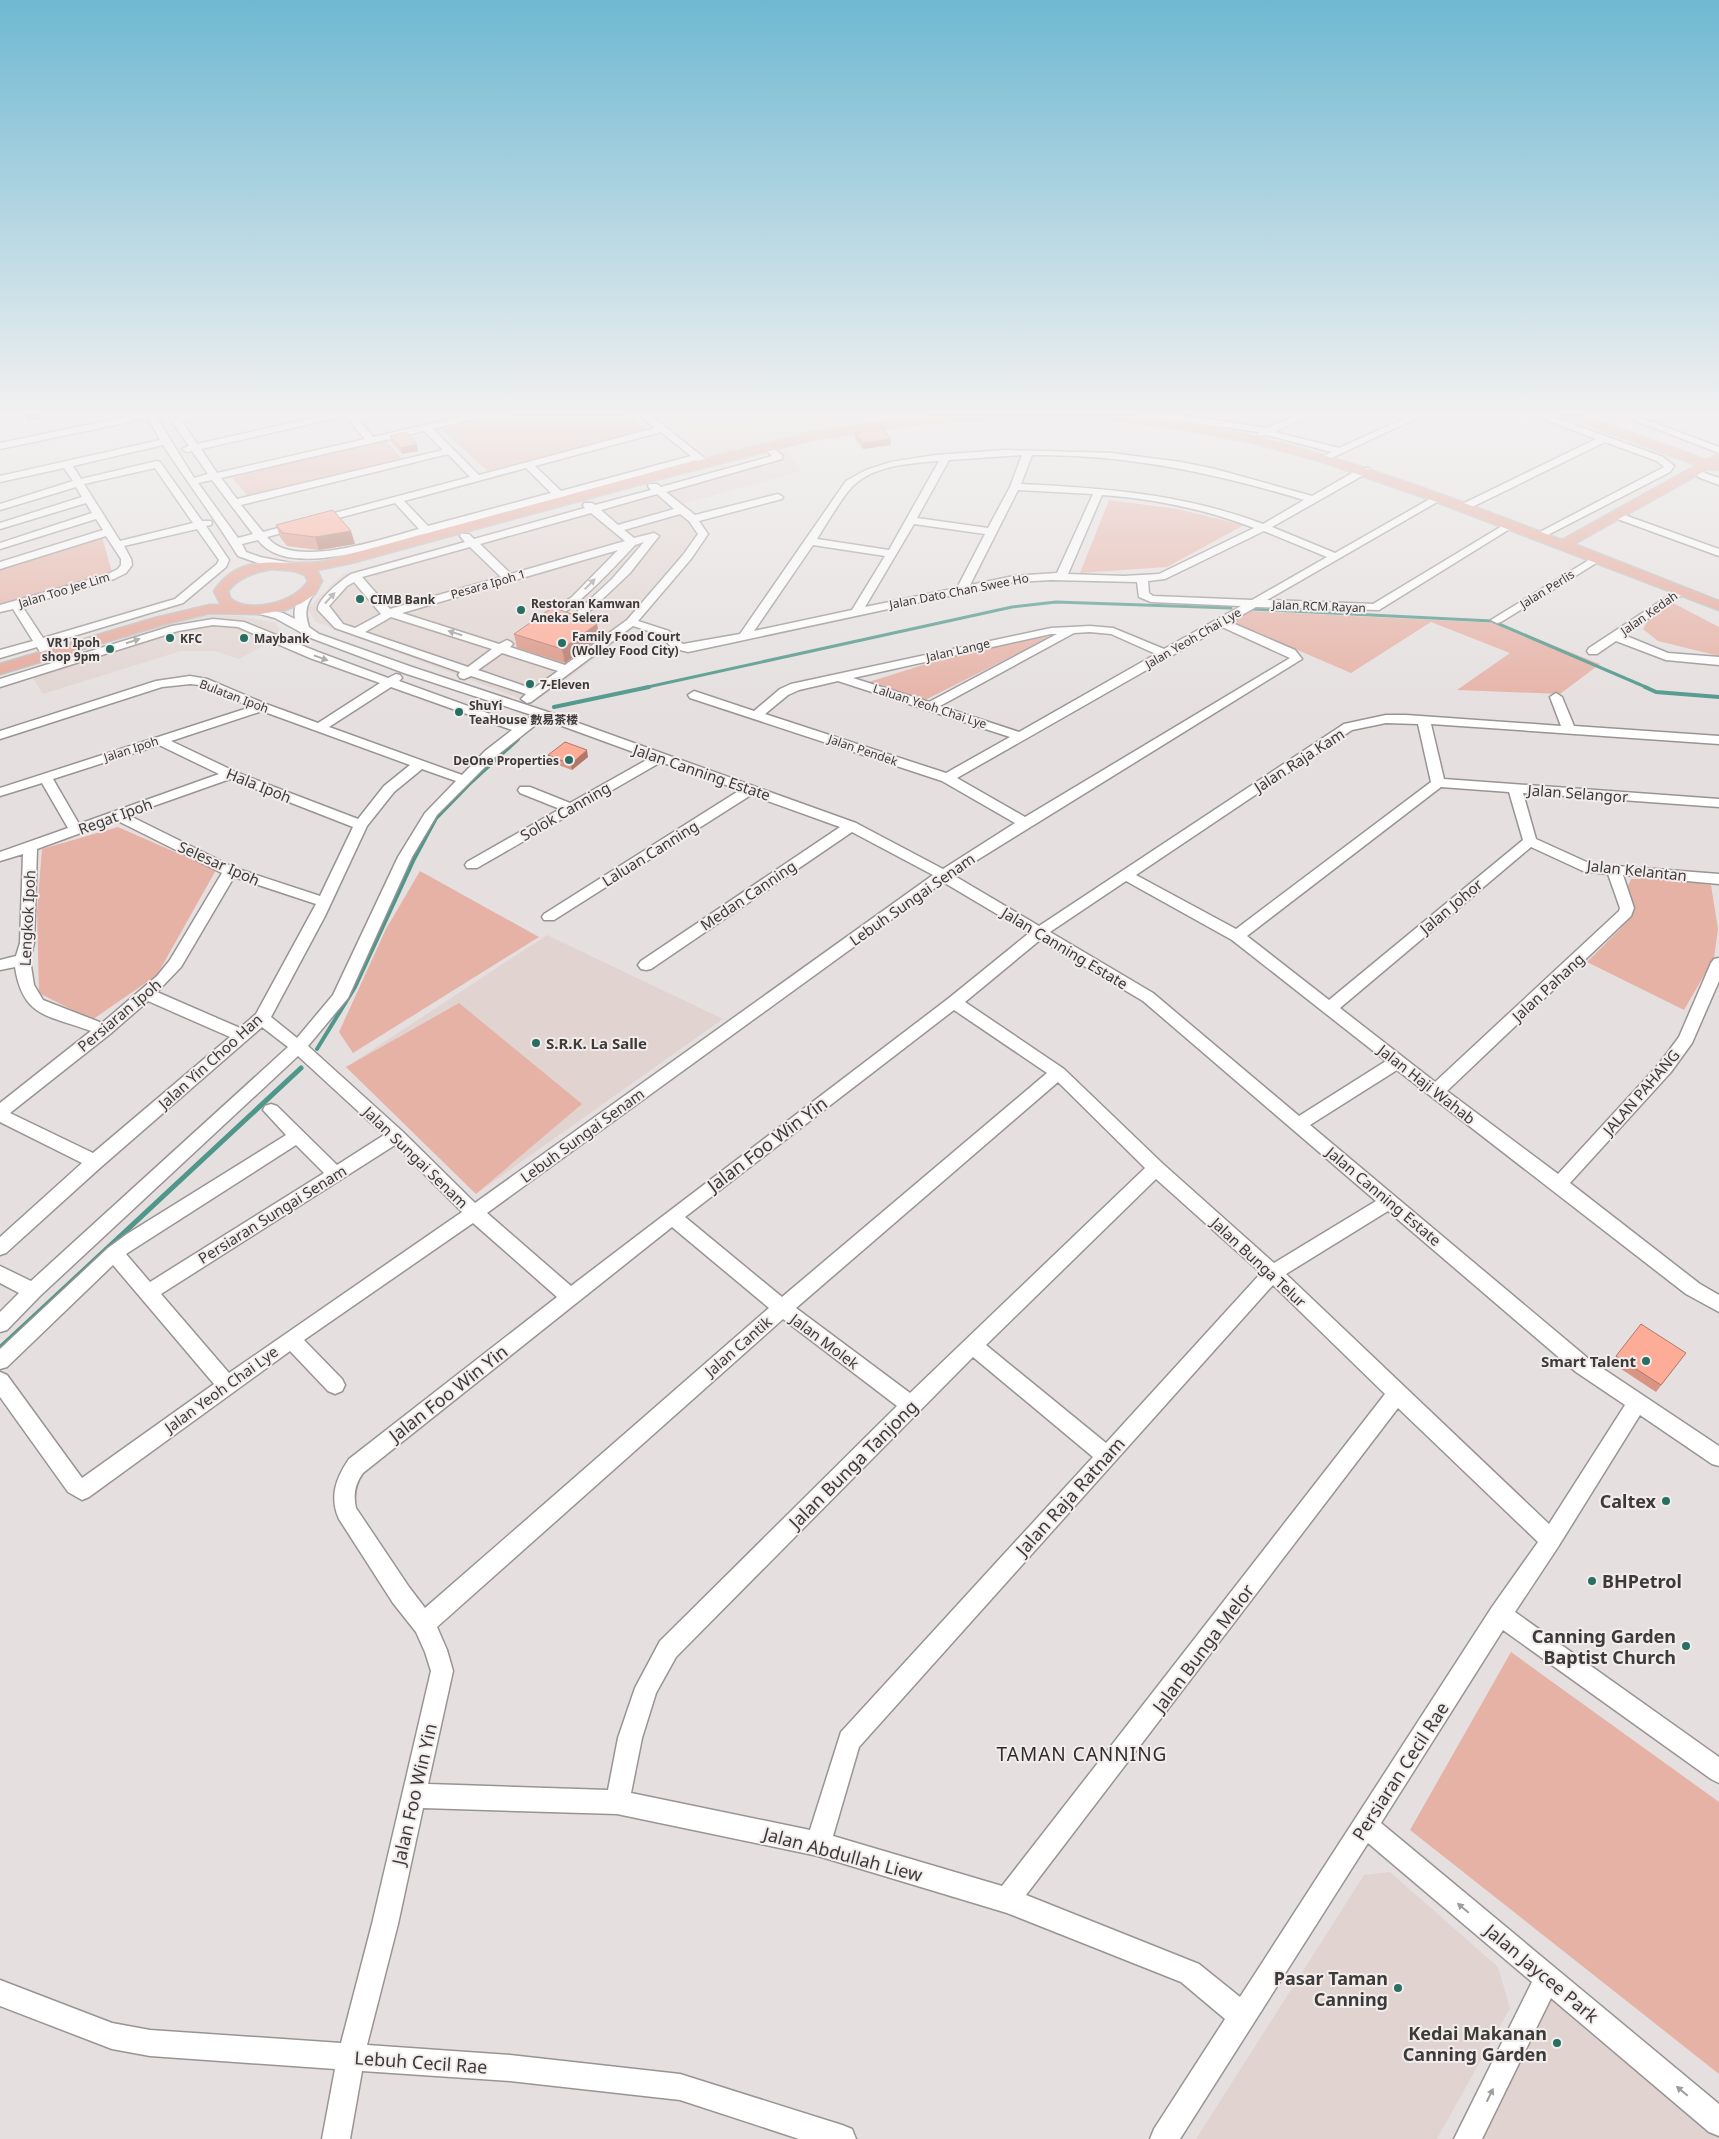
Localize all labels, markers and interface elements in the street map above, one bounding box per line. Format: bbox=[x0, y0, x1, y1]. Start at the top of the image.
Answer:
street label: Pesara Ipoh 1 bbox=[449, 565, 527, 603]
street label: Jalan Perlis bbox=[1516, 565, 1578, 613]
street label: Jalan Too Jee Lim bbox=[15, 568, 112, 612]
street label: Jalan Dato Chan Swee Ho bbox=[887, 569, 1030, 613]
one-way arrow bbox=[584, 578, 596, 590]
street label: Jalan Kedah bbox=[1616, 587, 1681, 639]
place label: CIMB Bank bbox=[370, 591, 436, 608]
one-way arrow bbox=[324, 593, 336, 605]
marker: CIMB Bank bbox=[354, 593, 366, 605]
place label: Restoran Kamwan Aneka Selera bbox=[531, 595, 640, 626]
street label: Jalan RCM Rayan bbox=[1271, 596, 1366, 616]
street label: Jalan Yeoh Chai Lye bbox=[1141, 603, 1244, 673]
marker: Restoran Kamwan Aneka Selera bbox=[515, 604, 527, 616]
place label: Family Food Court (Wolley Food City) bbox=[572, 628, 680, 659]
one-way arrow bbox=[448, 629, 463, 636]
place label: KFC bbox=[180, 630, 203, 647]
place label: Maybank bbox=[254, 630, 310, 647]
marker: KFC bbox=[164, 632, 176, 644]
marker: Maybank bbox=[238, 632, 250, 644]
place label: VR1 Ipoh shop 9pm bbox=[42, 634, 100, 665]
street label: Jalan Lange bbox=[923, 634, 992, 666]
one-way arrow bbox=[125, 637, 140, 645]
marker: Family Food Court (Wolley Food City) bbox=[556, 637, 568, 649]
marker: VR1 Ipoh shop 9pm bbox=[104, 643, 116, 655]
one-way arrow bbox=[314, 654, 329, 662]
street label: Bulatan Ipoh bbox=[197, 675, 271, 717]
place label: 7-Eleven bbox=[540, 676, 590, 693]
marker: 7-Eleven bbox=[524, 678, 536, 690]
street label: Laluan Yeoh Chai Lye bbox=[871, 680, 989, 732]
place label: ShuYi TeaHouse 數易茶楼 bbox=[469, 697, 578, 728]
marker: ShuYi TeaHouse 數易茶楼 bbox=[453, 706, 465, 718]
street label: Jalan Raja Kam bbox=[1248, 723, 1348, 798]
street label: Jalan Pendek bbox=[825, 730, 901, 770]
street label: Jalan Ipoh bbox=[101, 732, 160, 766]
street label: Jalan Canning Estate bbox=[629, 738, 773, 805]
place label: DeOne Properties bbox=[453, 752, 559, 769]
marker: DeOne Properties bbox=[563, 754, 575, 766]
street label: Hala Ipoh bbox=[224, 763, 294, 807]
street label: Solok Canning bbox=[516, 777, 614, 845]
street label: Jalan Selangor bbox=[1525, 779, 1629, 806]
street label: Regat Ipoh bbox=[75, 793, 155, 839]
street label: Laluan Canning bbox=[598, 815, 702, 891]
street label: Selesar Ipoh bbox=[175, 836, 263, 890]
street label: Lebuh Sungai Senam bbox=[845, 848, 979, 950]
street label: Medan Canning bbox=[696, 855, 800, 935]
street label: Jalan Kelantan bbox=[1584, 855, 1688, 885]
street label: Lengkok Ipoh bbox=[14, 869, 40, 967]
street label: Jalan Johor bbox=[1414, 874, 1486, 939]
street label: Jalan Canning Estate bbox=[996, 901, 1132, 994]
street label: Jalan Pahang bbox=[1506, 948, 1588, 1027]
street label: Persiaran Ipoh bbox=[73, 974, 165, 1056]
street label: Jalan Yin Choo Han bbox=[152, 1009, 266, 1114]
place label: S.R.K. La Salle bbox=[546, 1033, 647, 1053]
marker: S.R.K. La Salle bbox=[530, 1037, 542, 1049]
street label: Jalan Haji Wahab bbox=[1373, 1039, 1480, 1128]
street label: JALAN PAHANG bbox=[1597, 1045, 1684, 1141]
street label: Lebuh Sungai Senam bbox=[516, 1083, 648, 1187]
street label: Jalan Foo Win Yin bbox=[700, 1091, 832, 1198]
street label: Jalan Sungai Senam bbox=[358, 1100, 473, 1212]
street label: Jalan Canning Estate bbox=[1321, 1141, 1446, 1250]
street label: Persiaran Sungai Senam bbox=[194, 1160, 350, 1268]
street label: Jalan Bunga Telur bbox=[1206, 1211, 1311, 1311]
street label: Jalan Molek bbox=[785, 1307, 863, 1373]
street label: Jalan Cantik bbox=[699, 1311, 776, 1382]
street label: Jalan Foo Win Yin bbox=[382, 1339, 512, 1448]
street label: Jalan Yeoh Chai Lye bbox=[159, 1341, 282, 1438]
place label: Smart Talent bbox=[1541, 1351, 1636, 1371]
marker: Smart Talent bbox=[1640, 1355, 1652, 1367]
street label: Jalan Bunga Tanjong bbox=[782, 1394, 923, 1535]
street label: Jalan Raja Ratnam bbox=[1009, 1431, 1130, 1562]
place label: Caltex bbox=[1600, 1489, 1657, 1513]
marker: Caltex bbox=[1660, 1495, 1672, 1507]
place label: BHPetrol bbox=[1602, 1569, 1682, 1593]
marker: BHPetrol bbox=[1586, 1575, 1598, 1587]
street label: Jalan Bunga Melor bbox=[1146, 1579, 1260, 1719]
place label: Canning Garden Baptist Church bbox=[1532, 1624, 1676, 1669]
marker: Canning Garden Baptist Church bbox=[1680, 1640, 1692, 1652]
street label: Persiaran Cecil Rae bbox=[1346, 1697, 1454, 1845]
street label: Jalan Foo Win Yin bbox=[386, 1721, 442, 1869]
district label: TAMAN CANNING bbox=[997, 1741, 1167, 1767]
street label: Jalan Abdullah Liew bbox=[759, 1821, 925, 1887]
one-way arrow bbox=[1457, 1902, 1470, 1913]
street label: Jalan Jaycee Park bbox=[1479, 1917, 1604, 2028]
place label: Pasar Taman Canning bbox=[1274, 1966, 1388, 2011]
marker: Pasar Taman Canning bbox=[1392, 1982, 1404, 1994]
place label: Kedai Makanan Canning Garden bbox=[1403, 2021, 1547, 2066]
marker: Kedai Makanan Canning Garden bbox=[1551, 2037, 1563, 2049]
street label: Lebuh Cecil Rae bbox=[354, 2045, 488, 2079]
one-way arrow bbox=[1675, 2085, 1688, 2096]
one-way arrow bbox=[1486, 2088, 1494, 2102]

